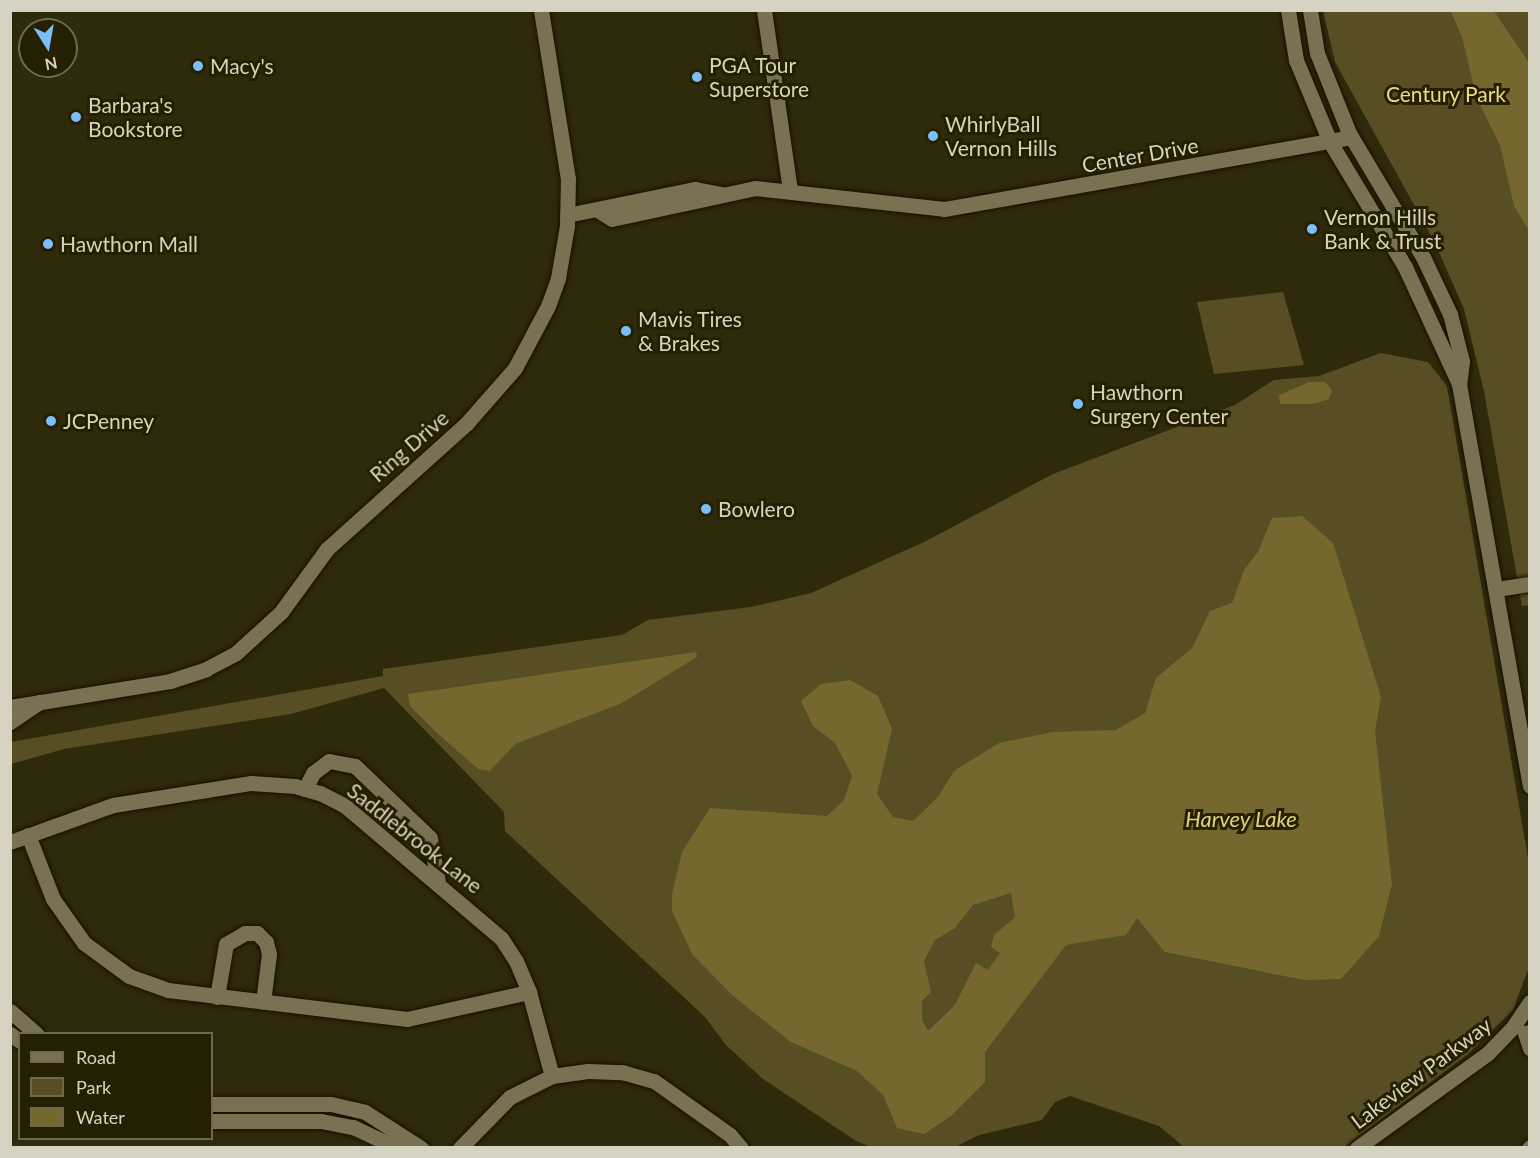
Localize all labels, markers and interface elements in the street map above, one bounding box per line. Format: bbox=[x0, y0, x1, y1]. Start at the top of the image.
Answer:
north arrow bbox=[18, 18, 78, 78]
place label: PGA Tour Superstore bbox=[709, 52, 809, 102]
place label: Macy's bbox=[210, 53, 274, 79]
text: N bbox=[43, 54, 59, 75]
marker: Macy's bbox=[191, 59, 205, 73]
marker: PGA Tour Superstore bbox=[690, 70, 704, 84]
park label: Century Park bbox=[1386, 81, 1506, 107]
place label: Barbara's Bookstore bbox=[88, 92, 183, 142]
marker: Barbara's Bookstore bbox=[69, 110, 83, 124]
place label: WhirlyBall Vernon Hills bbox=[945, 111, 1057, 161]
marker: WhirlyBall Vernon Hills bbox=[926, 129, 940, 143]
street label: Center Drive bbox=[1080, 132, 1200, 178]
place label: Vernon Hills Bank & Trust bbox=[1324, 204, 1442, 254]
marker: Vernon Hills Bank & Trust bbox=[1305, 222, 1319, 236]
place label: Hawthorn Mall bbox=[60, 231, 198, 257]
marker: Hawthorn Mall bbox=[41, 237, 55, 251]
place label: Mavis Tires & Brakes bbox=[638, 306, 743, 356]
marker: Mavis Tires & Brakes bbox=[619, 324, 633, 338]
place label: Hawthorn Surgery Center bbox=[1090, 379, 1229, 429]
marker: Hawthorn Surgery Center bbox=[1071, 397, 1085, 411]
street label: Ring Drive bbox=[364, 405, 454, 487]
place label: JCPenney bbox=[63, 408, 154, 434]
marker: JCPenney bbox=[44, 414, 58, 428]
place label: Bowlero bbox=[718, 496, 795, 522]
marker: Bowlero bbox=[699, 502, 713, 516]
street label: Saddlebrook Lane bbox=[343, 778, 487, 898]
water label: Harvey Lake bbox=[1185, 806, 1297, 832]
street label: Lakeview Parkway bbox=[1346, 1012, 1496, 1134]
legend bbox=[18, 1032, 213, 1140]
text: Road bbox=[76, 1046, 116, 1068]
text: Park bbox=[76, 1076, 111, 1098]
text: Water bbox=[76, 1106, 125, 1128]

